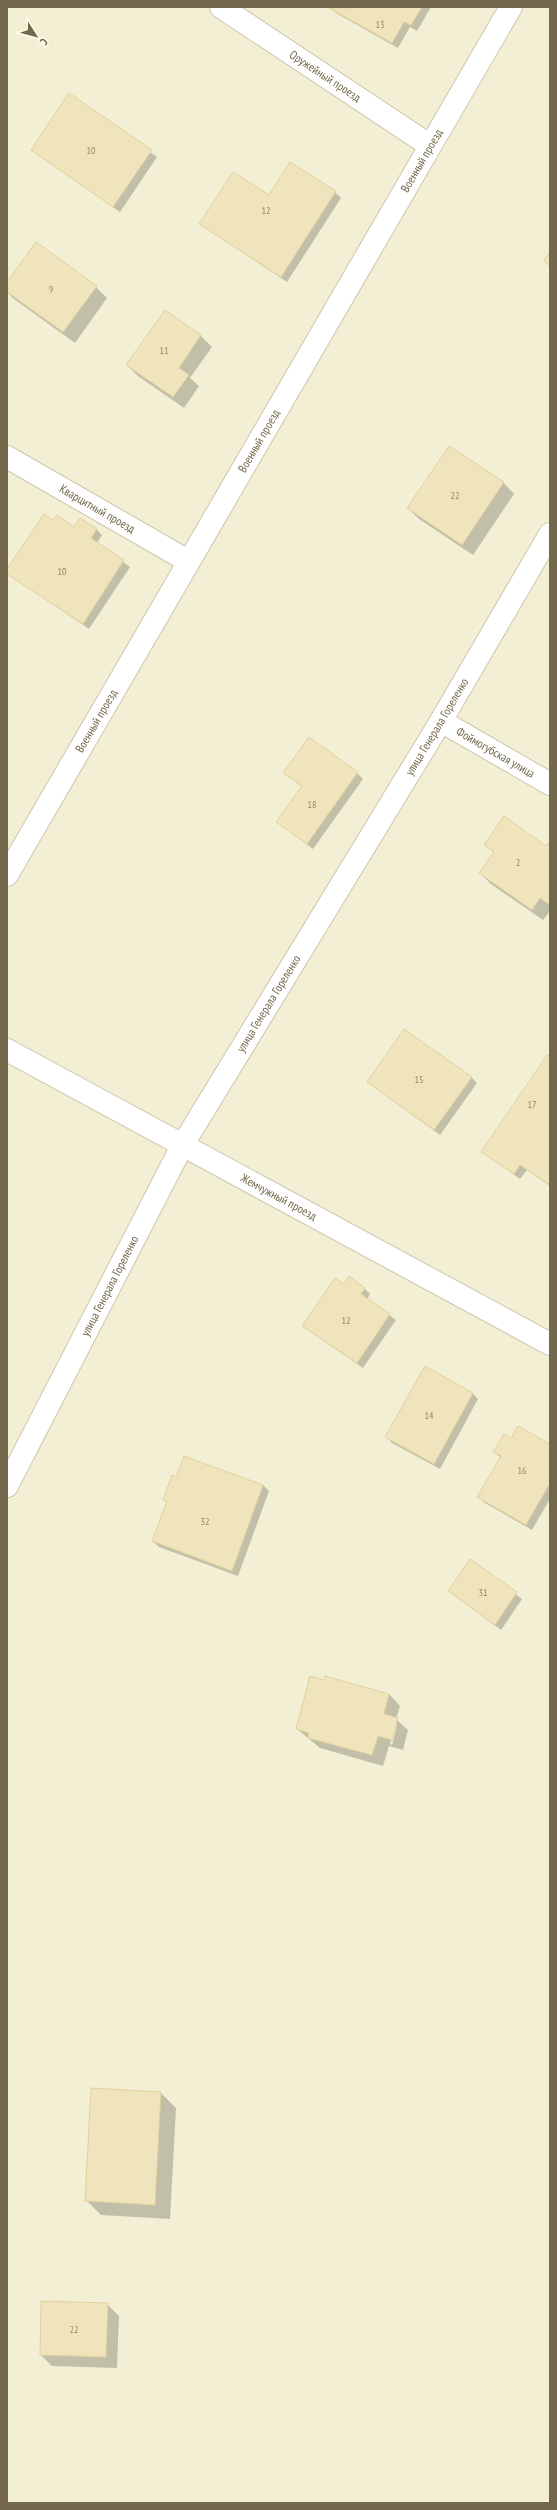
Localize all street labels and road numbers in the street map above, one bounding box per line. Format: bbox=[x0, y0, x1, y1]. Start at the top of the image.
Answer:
street label: Оружейный проезд bbox=[287, 47, 365, 105]
street label: Военный проезд bbox=[397, 126, 446, 195]
street label: Военный проезд bbox=[234, 406, 283, 475]
street label: Кварцитный проезд bbox=[57, 481, 139, 536]
street label: улица Генерала Гореленко bbox=[402, 675, 471, 778]
street label: Военный проезд bbox=[72, 686, 121, 755]
street label: Фоймогубская улица bbox=[454, 723, 538, 781]
street label: улица Генерала Гореленко bbox=[233, 952, 304, 1055]
street label: Жемчужный проезд bbox=[238, 1170, 320, 1224]
street label: улица Генерала Гореленко bbox=[77, 1233, 142, 1339]

